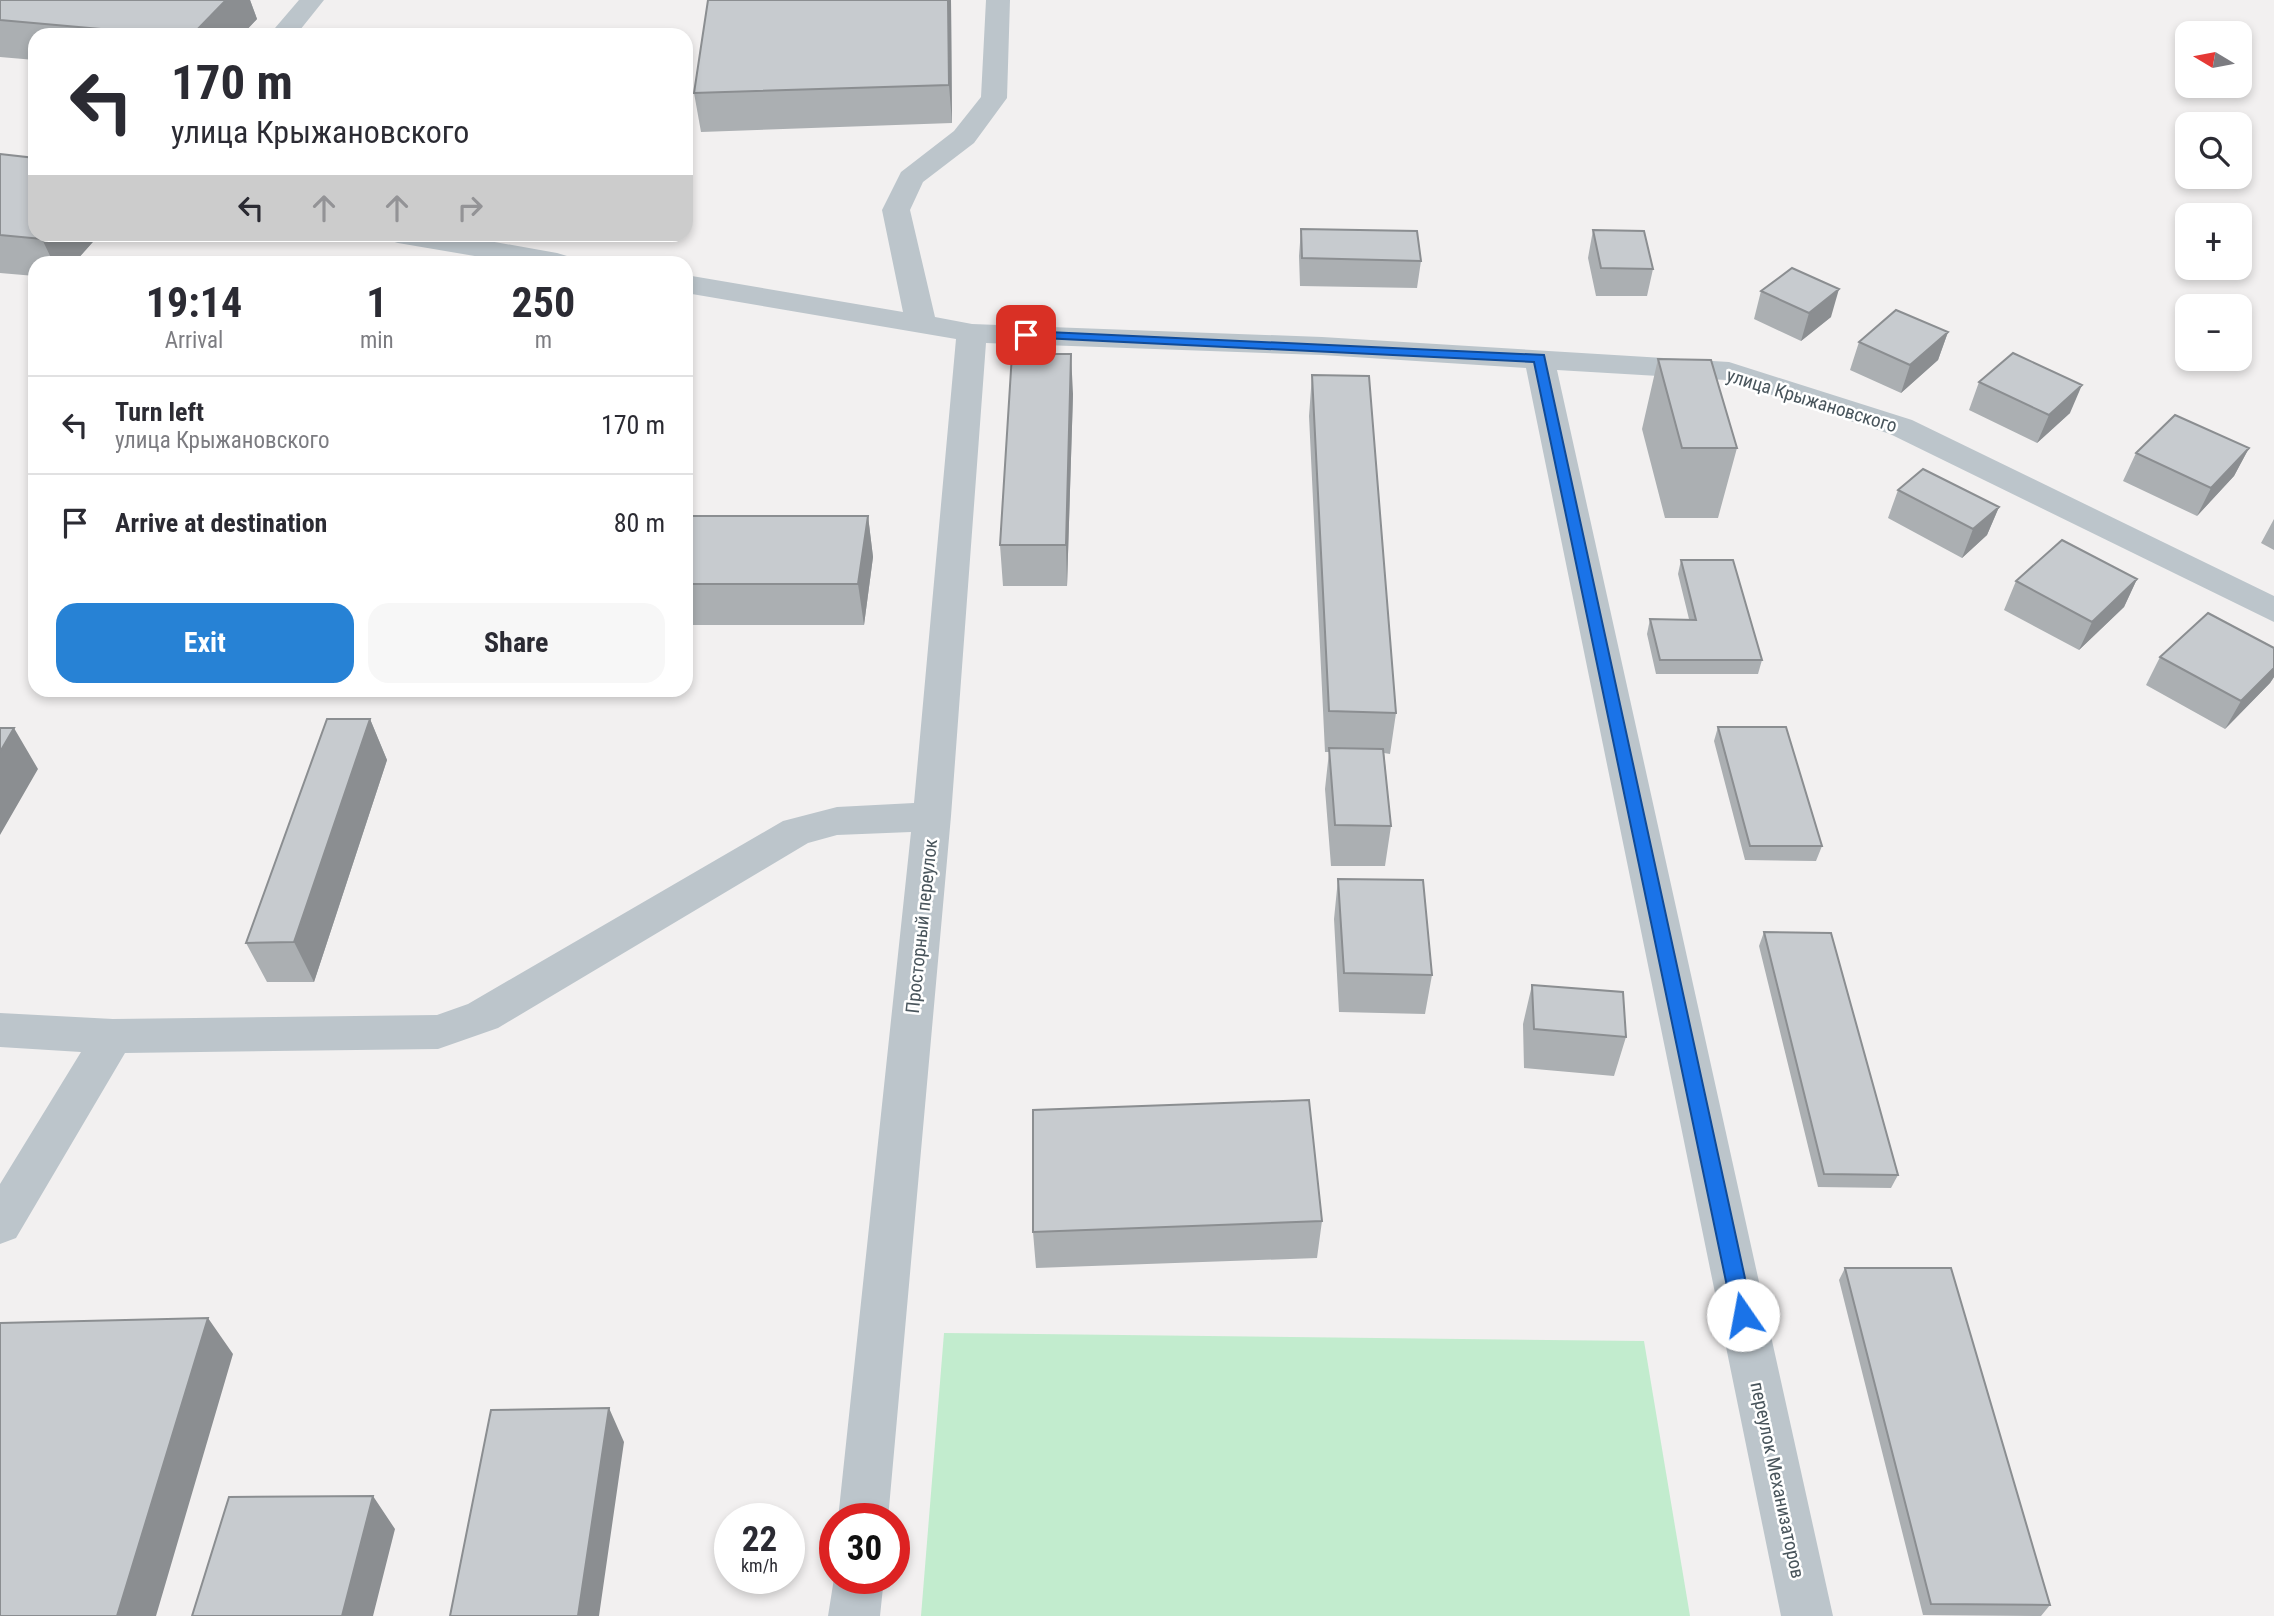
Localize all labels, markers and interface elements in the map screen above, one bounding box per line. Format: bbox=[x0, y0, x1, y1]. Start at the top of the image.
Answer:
north arrow bbox=[2175, 21, 2252, 98]
map controls bbox=[2175, 21, 2252, 371]
text: 170 m bbox=[171, 54, 293, 111]
icon: left bbox=[56, 56, 147, 147]
button: search bbox=[2175, 112, 2252, 189]
text: улица Крыжановского bbox=[171, 113, 469, 151]
icon: left bbox=[232, 189, 270, 227]
icon: ahead bbox=[305, 189, 343, 227]
icon: ahead bbox=[378, 189, 416, 227]
icon: right bbox=[451, 189, 489, 227]
button: + bbox=[2175, 203, 2252, 280]
text: 19:14 bbox=[146, 278, 242, 327]
text: 1 bbox=[366, 278, 387, 327]
text: 250 bbox=[511, 278, 575, 327]
button: − bbox=[2175, 294, 2252, 371]
pin bbox=[996, 305, 1056, 365]
icon: arrive bbox=[1007, 316, 1045, 354]
text: Arrival bbox=[165, 327, 223, 354]
text: min bbox=[360, 327, 394, 354]
text: m bbox=[535, 327, 552, 354]
street label: улица Крыжановского bbox=[1724, 364, 1900, 437]
text: Turn left bbox=[115, 397, 204, 427]
icon: left bbox=[56, 406, 94, 444]
text: 170 m bbox=[601, 410, 665, 440]
text: улица Крыжановского bbox=[115, 427, 329, 454]
icon: arrive bbox=[56, 504, 94, 542]
text: Arrive at destination bbox=[115, 508, 327, 538]
text: 80 m bbox=[614, 508, 665, 538]
button: Exit bbox=[56, 603, 354, 683]
button: Share bbox=[368, 603, 665, 683]
street label: Просторный переулок bbox=[901, 838, 942, 1014]
position arrow bbox=[1706, 1278, 1780, 1352]
street label: переулок Механизаторов bbox=[1745, 1380, 1810, 1580]
speed limit sign: 30 bbox=[819, 1503, 910, 1594]
text: 22 bbox=[742, 1519, 777, 1560]
text: km/h bbox=[741, 1555, 778, 1576]

